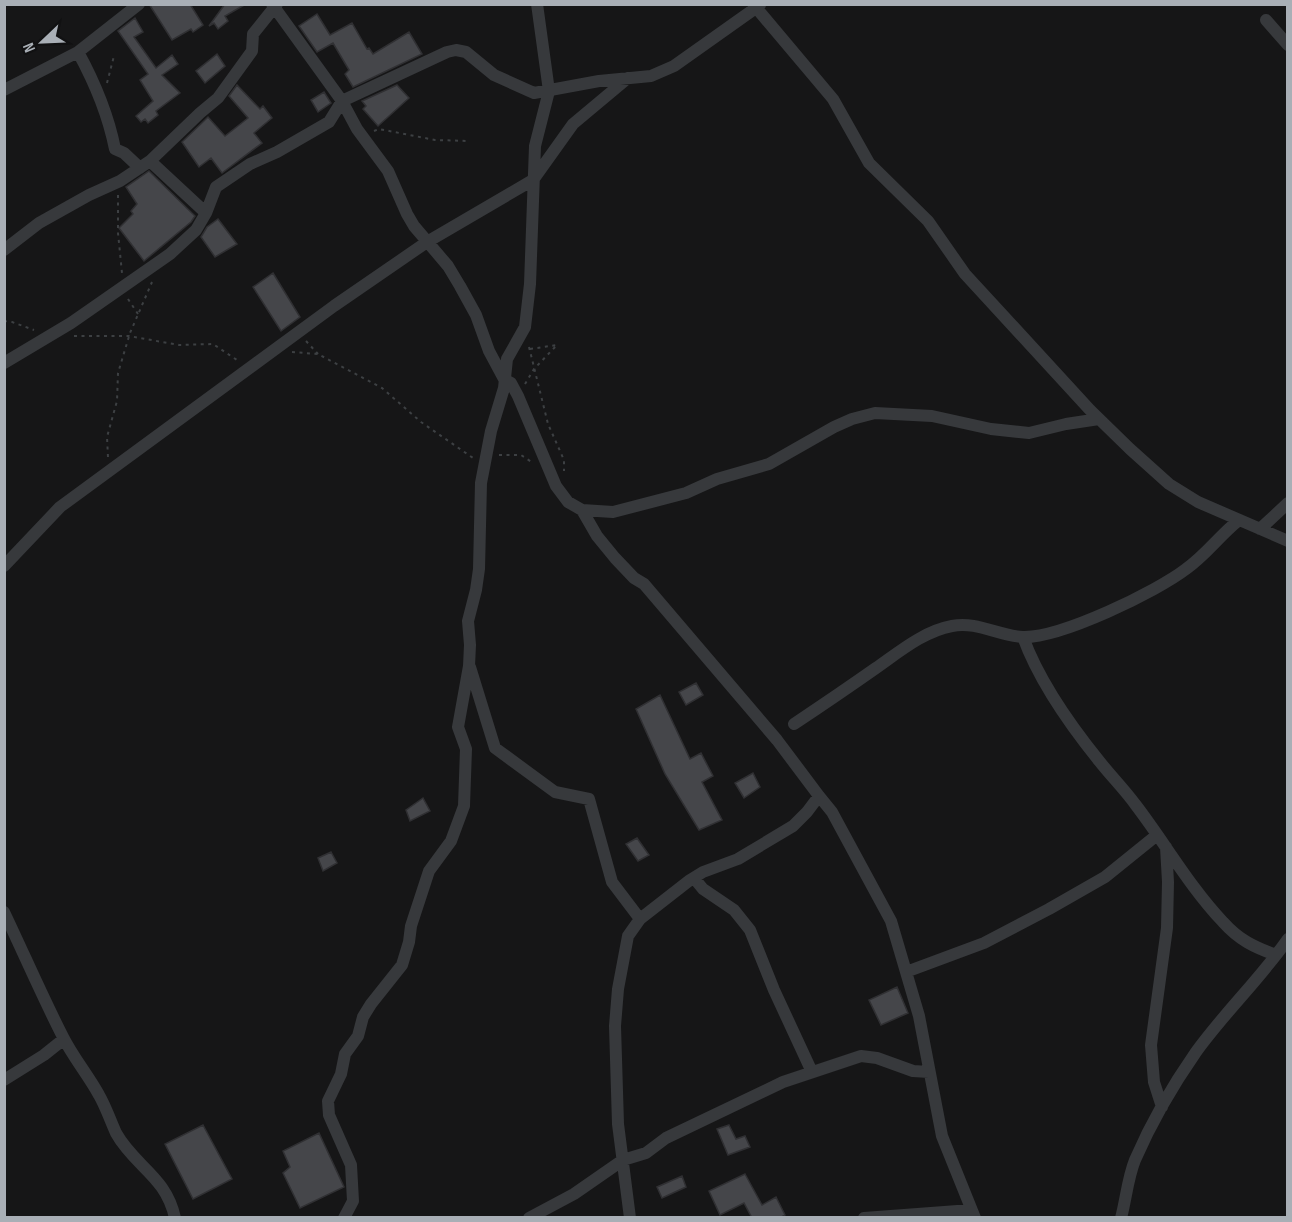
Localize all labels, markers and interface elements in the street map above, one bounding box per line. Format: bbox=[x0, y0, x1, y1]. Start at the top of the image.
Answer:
north arrow bbox=[12, 12, 72, 72]
text: N bbox=[19, 40, 40, 55]

